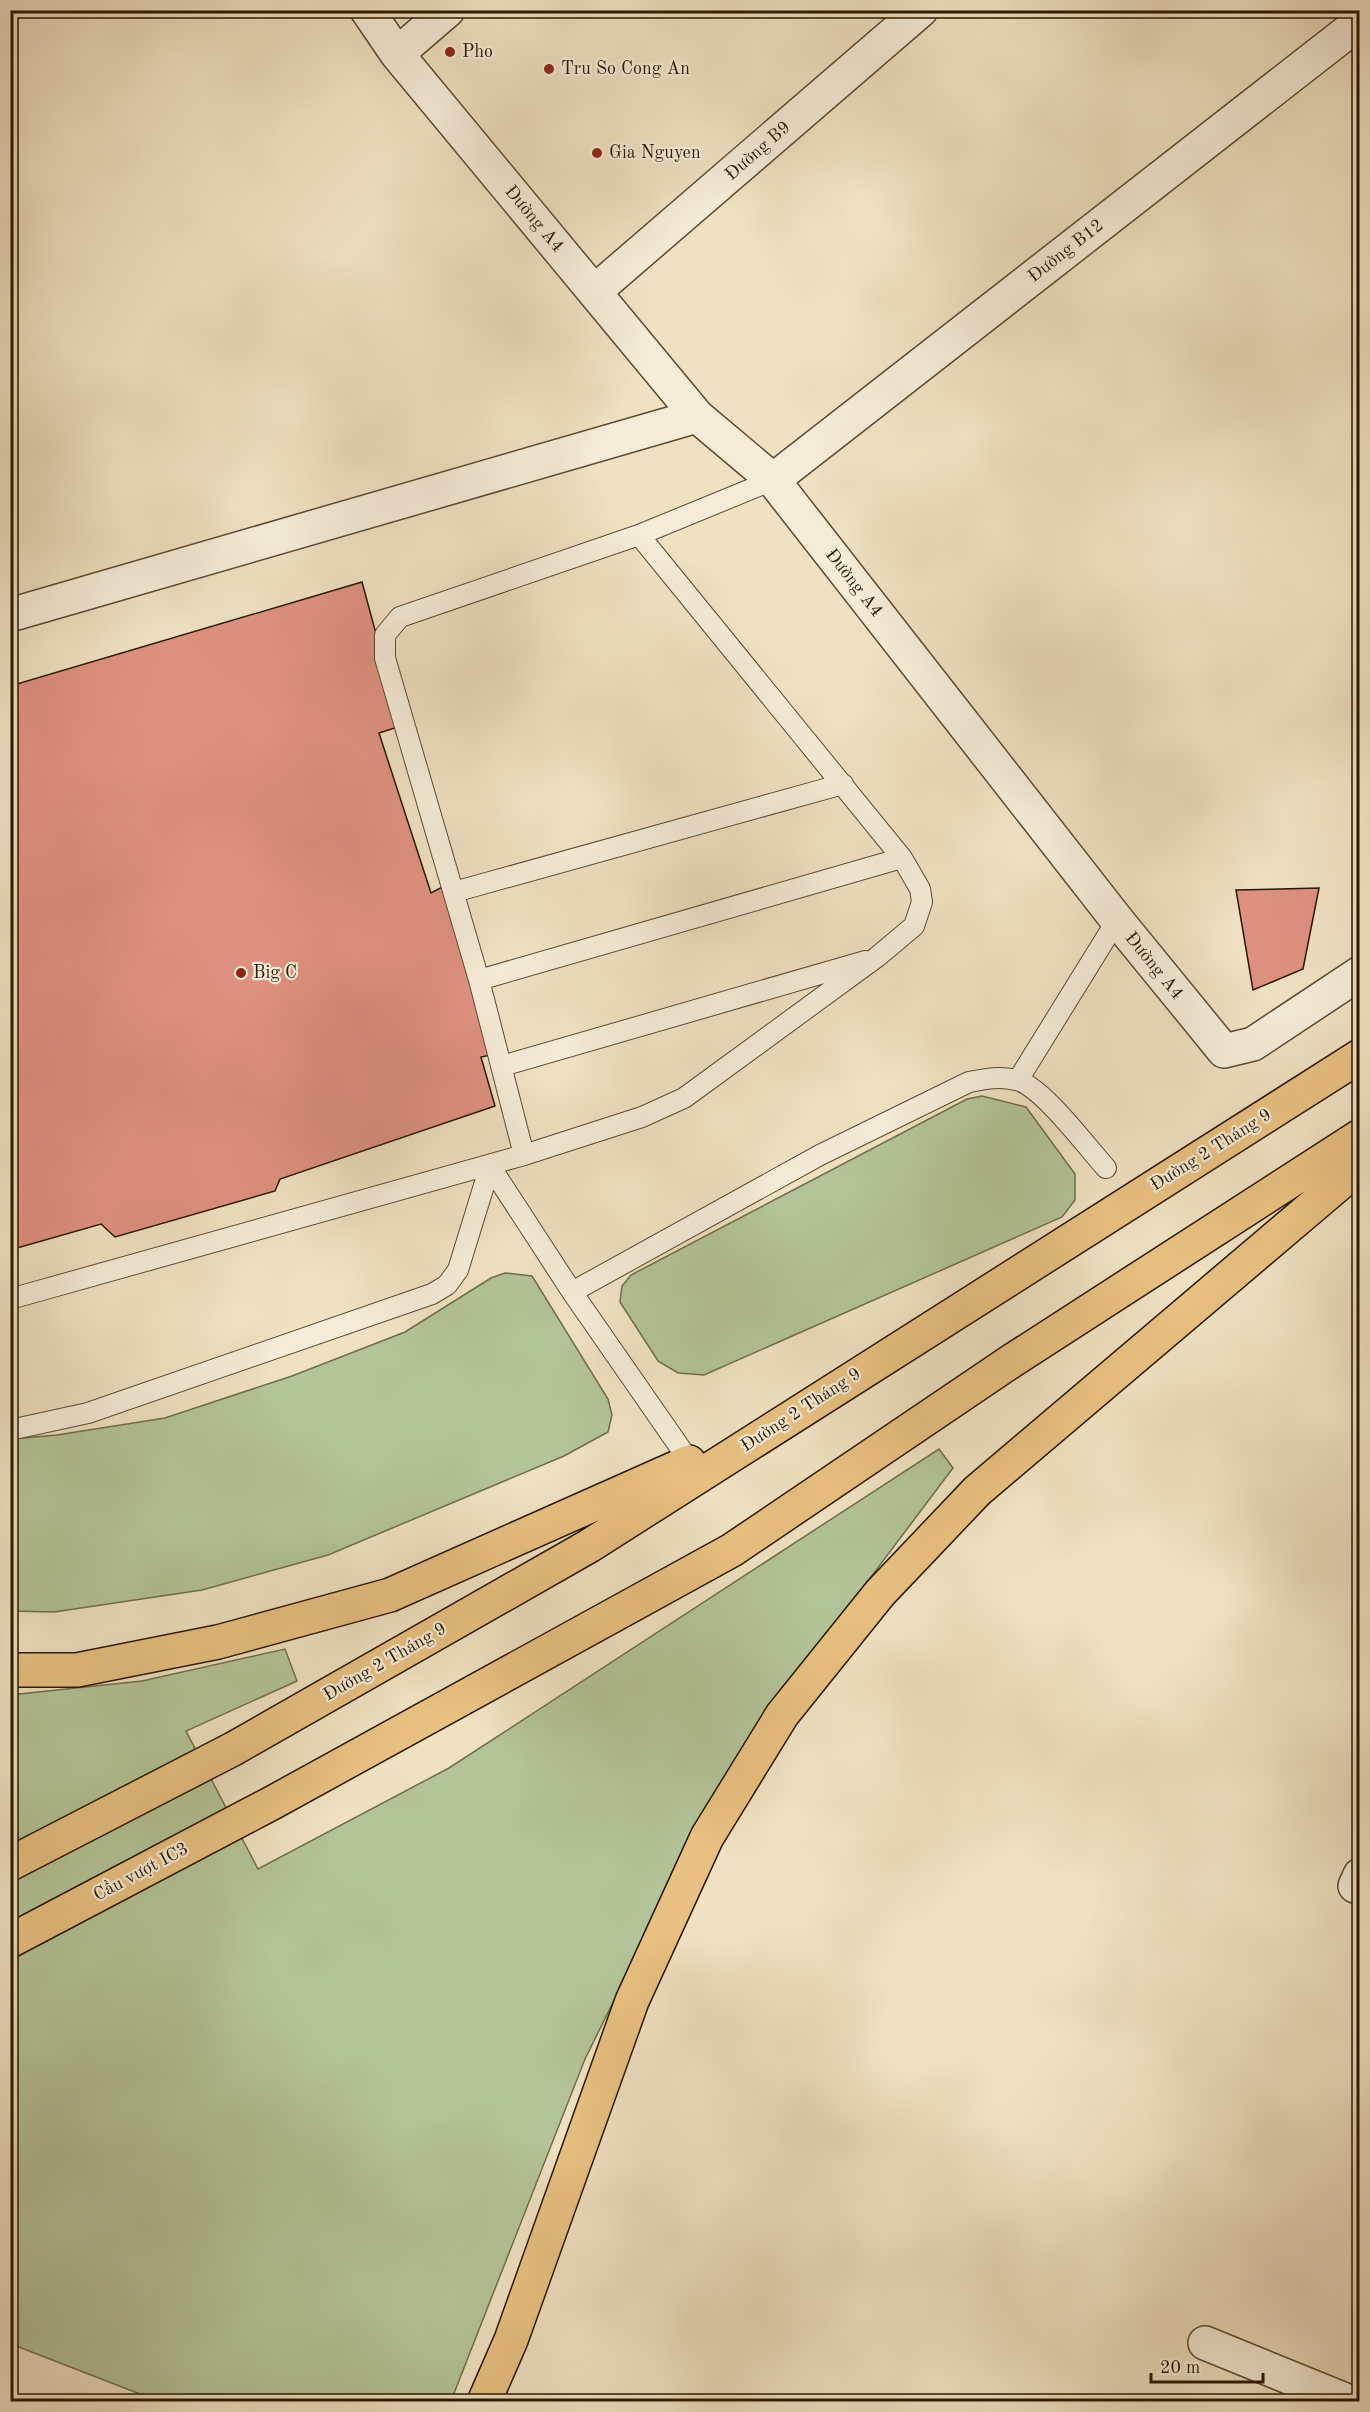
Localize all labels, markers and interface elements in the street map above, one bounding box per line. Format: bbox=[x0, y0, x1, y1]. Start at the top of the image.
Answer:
place label: Pho bbox=[462, 43, 493, 61]
marker: Pho bbox=[443, 45, 457, 59]
place label: Tru So Cong An bbox=[561, 60, 690, 78]
marker: Tru So Cong An bbox=[542, 62, 556, 76]
street label: Đường B9 bbox=[722, 118, 794, 184]
place label: Gia Nguyen bbox=[609, 144, 701, 162]
marker: Gia Nguyen bbox=[590, 146, 604, 160]
street label: Đường A4 bbox=[501, 182, 567, 256]
street label: Đường B12 bbox=[1025, 216, 1107, 286]
street label: Đường A4 bbox=[822, 546, 886, 620]
street label: Đường A4 bbox=[1122, 929, 1186, 1003]
place label: Big C bbox=[253, 964, 297, 982]
marker: Big C bbox=[234, 966, 248, 980]
street label: Đường 2 Tháng 9 bbox=[1147, 1106, 1275, 1194]
street label: Đường 2 Tháng 9 bbox=[738, 1365, 864, 1455]
street label: Đường 2 Tháng 9 bbox=[320, 1620, 450, 1704]
street label: Cầu vượt IC3 bbox=[89, 1837, 191, 1905]
scale bar bbox=[1151, 2346, 1264, 2384]
text: 20 m bbox=[1160, 2359, 1200, 2377]

